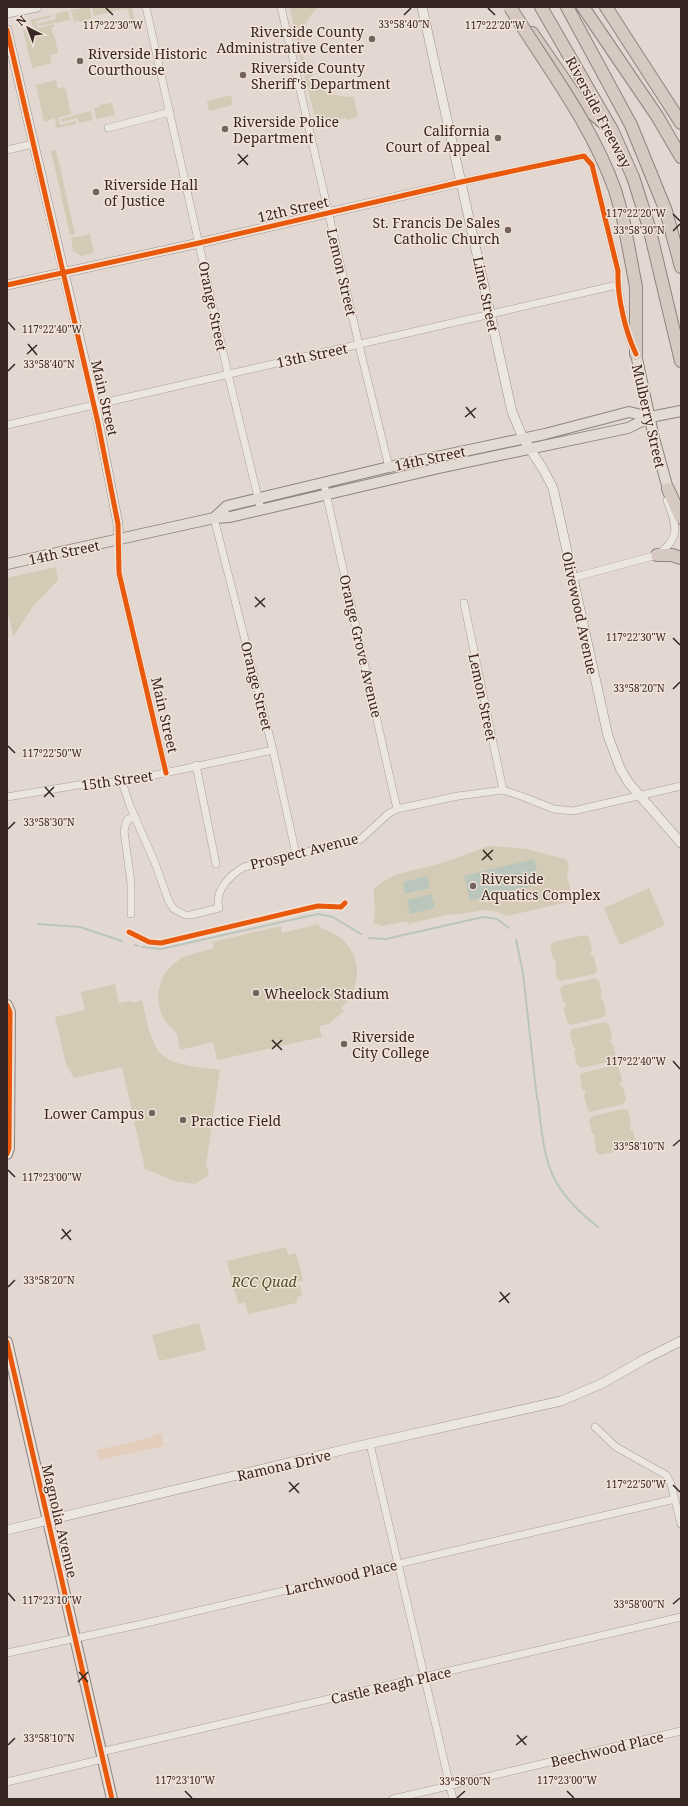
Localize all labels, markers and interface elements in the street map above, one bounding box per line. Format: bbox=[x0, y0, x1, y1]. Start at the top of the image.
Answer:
north arrow bbox=[8, 8, 48, 48]
text: N bbox=[13, 12, 29, 29]
text: 33°58'40"N bbox=[378, 17, 430, 31]
text: 117°22'30"W bbox=[83, 18, 143, 32]
text: 117°22'20"W bbox=[465, 18, 525, 32]
place label: Riverside County Administrative Center bbox=[216, 22, 364, 57]
marker: Riverside County Administrative Center bbox=[367, 34, 377, 44]
place label: Riverside Historic Courthouse bbox=[88, 44, 207, 79]
street label: Riverside Freeway bbox=[562, 53, 636, 171]
marker: Riverside Historic Courthouse bbox=[75, 56, 85, 66]
place label: Riverside County Sheriff's Department bbox=[251, 58, 391, 93]
marker: Riverside County Sheriff's Department bbox=[238, 70, 248, 80]
place label: Riverside Police Department bbox=[233, 112, 339, 147]
place label: California Court of Appeal bbox=[386, 121, 491, 156]
marker: Riverside Police Department bbox=[220, 124, 230, 134]
marker: California Court of Appeal bbox=[493, 133, 503, 143]
place label: Riverside Hall of Justice bbox=[104, 175, 199, 210]
marker: Riverside Hall of Justice bbox=[91, 187, 101, 197]
street label: 12th Street bbox=[256, 192, 330, 226]
text: 117°22'20"W bbox=[606, 206, 666, 220]
place label: St. Francis De Sales Catholic Church bbox=[373, 213, 500, 248]
text: 33°58'30"N bbox=[613, 223, 665, 237]
marker: St. Francis De Sales Catholic Church bbox=[503, 225, 513, 235]
street label: Lemon Street bbox=[323, 226, 361, 318]
street label: Lime Street bbox=[469, 255, 503, 334]
street label: Orange Street bbox=[194, 259, 232, 353]
text: 117°22'40"W bbox=[22, 322, 82, 336]
street label: 13th Street bbox=[275, 338, 349, 372]
text: 33°58'40"N bbox=[23, 357, 75, 371]
street label: Main Street bbox=[87, 358, 123, 438]
street label: Mulberry Street bbox=[628, 362, 670, 470]
street label: 14th Street bbox=[393, 441, 467, 475]
street label: 14th Street bbox=[27, 535, 101, 569]
street label: Olivewood Avenue bbox=[558, 550, 602, 676]
street label: Orange Grove Avenue bbox=[335, 573, 387, 719]
text: 117°22'30"W bbox=[606, 630, 666, 644]
street label: Orange Street bbox=[237, 639, 277, 733]
street label: Lemon Street bbox=[464, 651, 502, 743]
street label: Main Street bbox=[147, 675, 183, 755]
text: 33°58'20"N bbox=[613, 681, 665, 695]
text: 117°22'50"W bbox=[22, 746, 82, 760]
street label: 15th Street bbox=[80, 766, 154, 794]
text: 33°58'30"N bbox=[23, 815, 75, 829]
street label: Prospect Avenue bbox=[248, 828, 360, 874]
place label: Riverside Aquatics Complex bbox=[481, 869, 602, 904]
marker: Riverside Aquatics Complex bbox=[468, 881, 478, 891]
place label: Wheelock Stadium bbox=[264, 984, 389, 1003]
marker: Wheelock Stadium bbox=[251, 988, 261, 998]
place label: Riverside City College bbox=[352, 1027, 429, 1062]
marker: Riverside City College bbox=[339, 1039, 349, 1049]
text: 117°22'40"W bbox=[606, 1054, 666, 1068]
place label: Lower Campus bbox=[44, 1104, 144, 1123]
marker: Lower Campus bbox=[147, 1108, 157, 1118]
place label: Practice Field bbox=[191, 1111, 282, 1130]
marker: Practice Field bbox=[178, 1115, 188, 1125]
text: 33°58'10"N bbox=[613, 1139, 665, 1153]
text: 117°23'00"W bbox=[22, 1170, 82, 1184]
park label: RCC Quad bbox=[230, 1272, 297, 1291]
text: 33°58'20"N bbox=[23, 1273, 75, 1287]
street label: Ramona Drive bbox=[235, 1445, 333, 1485]
street label: Magnolia Avenue bbox=[38, 1462, 82, 1580]
text: 117°22'50"W bbox=[606, 1477, 666, 1491]
street label: Larchwood Place bbox=[283, 1555, 399, 1599]
text: 117°23'10"W bbox=[22, 1593, 82, 1607]
text: 33°58'00"N bbox=[613, 1597, 665, 1611]
street label: Castle Reagh Place bbox=[329, 1662, 453, 1708]
street label: Beechwood Place bbox=[549, 1727, 665, 1771]
text: 33°58'10"N bbox=[23, 1731, 75, 1745]
text: 117°23'10"W bbox=[155, 1773, 215, 1787]
text: 117°23'00"W bbox=[537, 1773, 597, 1787]
text: 33°58'00"N bbox=[439, 1774, 491, 1788]

